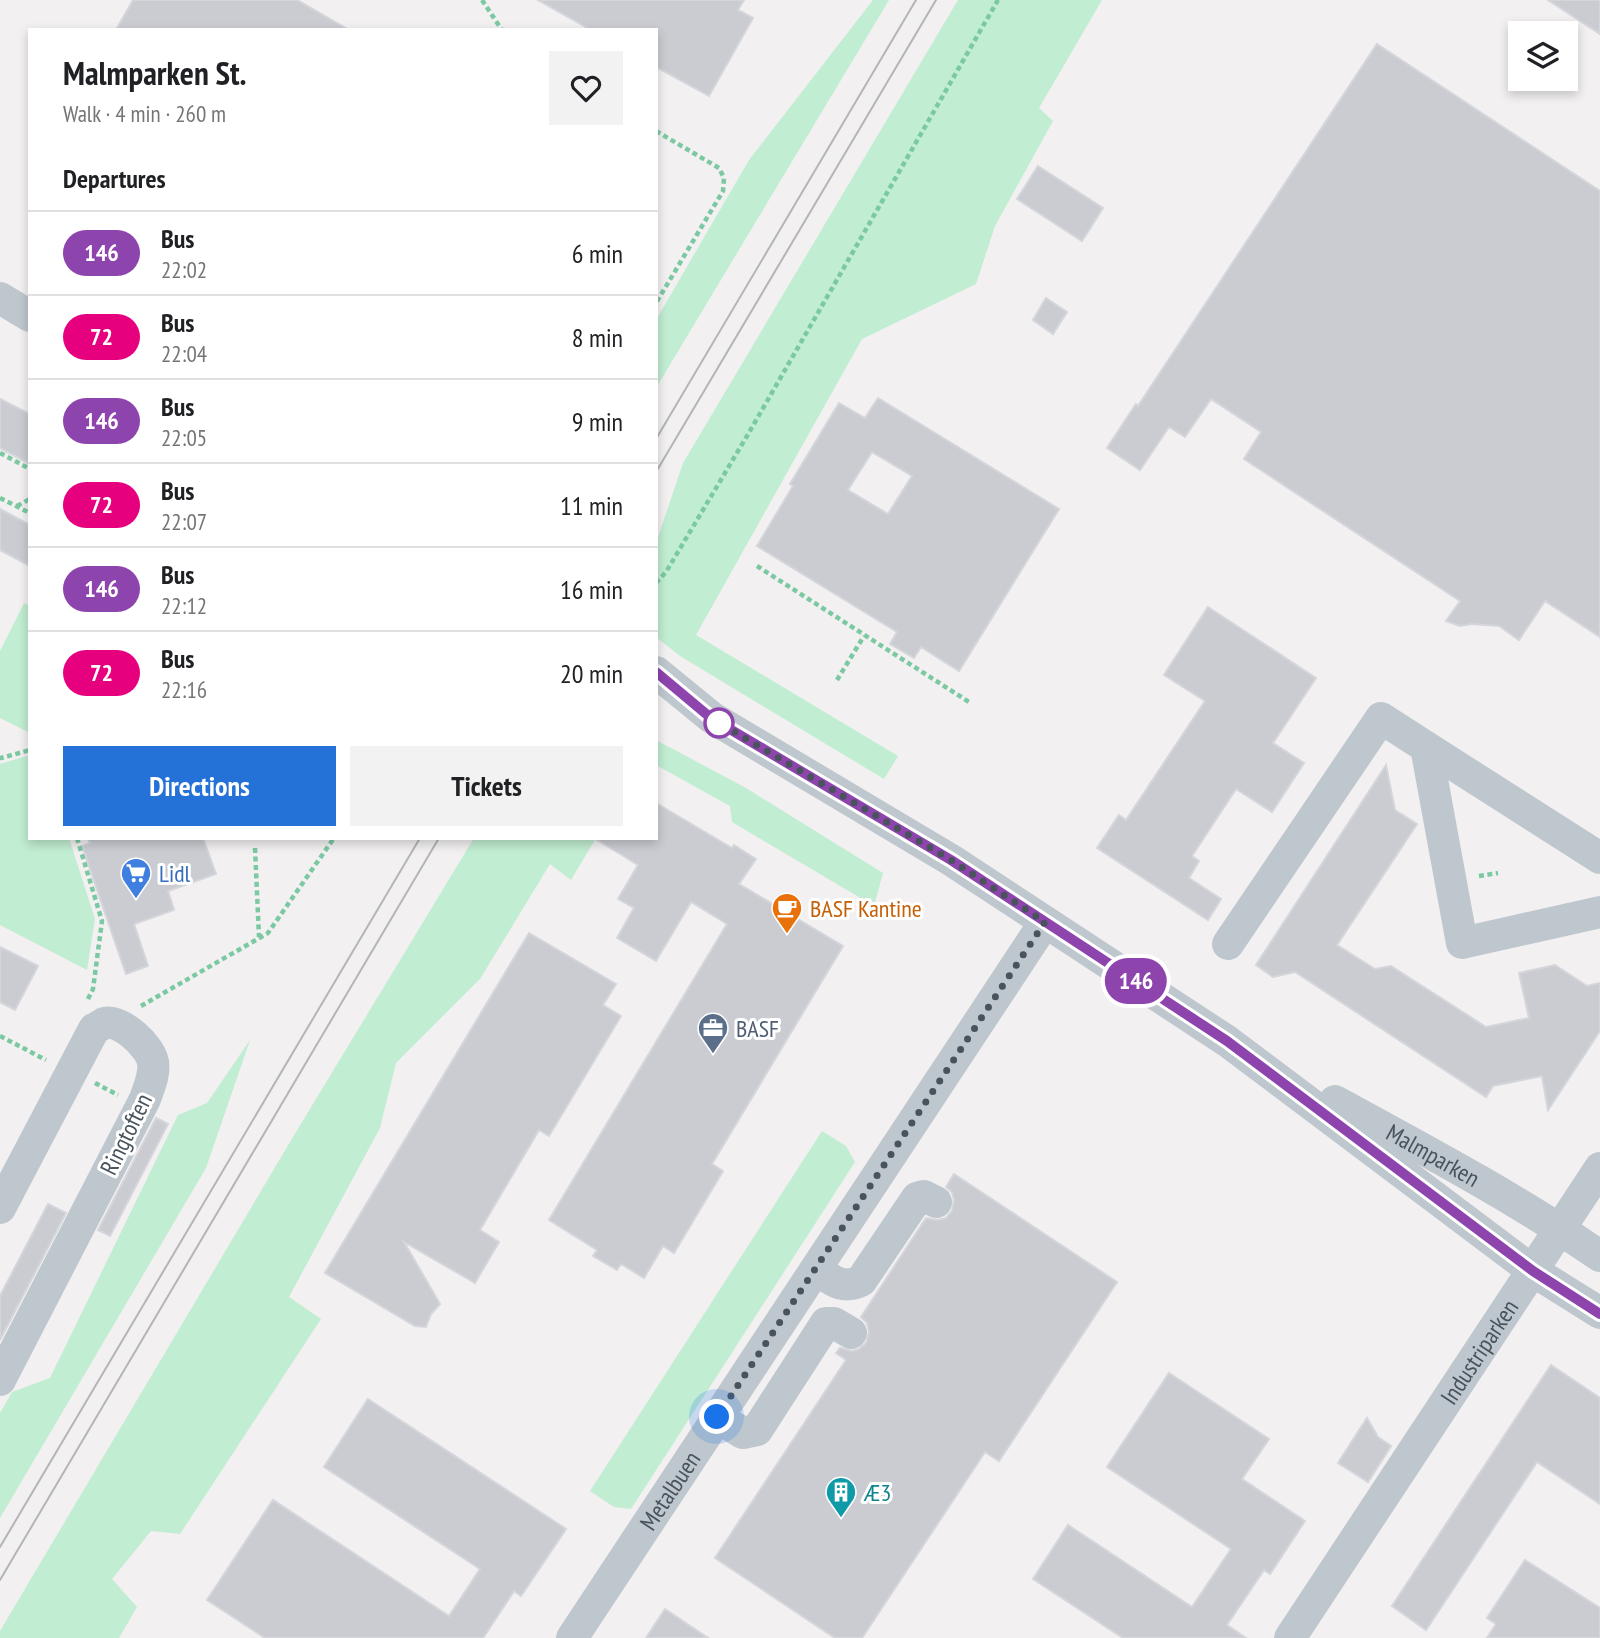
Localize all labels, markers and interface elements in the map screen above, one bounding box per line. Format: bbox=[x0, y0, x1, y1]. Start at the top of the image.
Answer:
map controls bbox=[1508, 21, 1578, 91]
button: layers bbox=[1508, 21, 1578, 91]
text: Malmparken St. bbox=[63, 51, 247, 94]
button: heart bbox=[549, 51, 623, 125]
text: Walk · 4 min · 260 m bbox=[63, 99, 226, 128]
text: Departures bbox=[63, 162, 166, 195]
text: Bus bbox=[161, 222, 194, 255]
text: 146 bbox=[84, 237, 119, 268]
text: 6 min bbox=[572, 237, 623, 270]
text: 22:02 bbox=[161, 255, 207, 284]
text: Bus bbox=[161, 306, 194, 339]
text: 72 bbox=[90, 321, 113, 352]
text: 8 min bbox=[572, 321, 623, 354]
text: 22:04 bbox=[161, 339, 207, 368]
text: Bus bbox=[161, 390, 194, 423]
text: 146 bbox=[84, 405, 119, 436]
text: 9 min bbox=[572, 405, 623, 438]
text: 22:05 bbox=[161, 423, 207, 452]
text: Bus bbox=[161, 474, 194, 507]
text: 72 bbox=[90, 489, 113, 520]
text: 11 min bbox=[560, 489, 623, 522]
text: 22:07 bbox=[161, 507, 207, 536]
text: Bus bbox=[161, 558, 194, 591]
text: 146 bbox=[84, 573, 119, 604]
text: 16 min bbox=[560, 573, 623, 606]
text: 22:12 bbox=[161, 591, 207, 620]
text: Bus bbox=[161, 642, 194, 675]
text: 72 bbox=[90, 657, 113, 688]
text: 20 min bbox=[560, 657, 623, 690]
text: 22:16 bbox=[161, 675, 207, 704]
unlabelled marker bbox=[704, 708, 734, 738]
button: Directions bbox=[63, 746, 336, 826]
button: Tickets bbox=[350, 746, 623, 826]
supermarket icon: Lidl bbox=[119, 856, 153, 900]
place label: Lidl bbox=[159, 858, 191, 889]
cafe icon: BASF Kantine bbox=[770, 891, 804, 935]
place label: BASF Kantine bbox=[810, 893, 922, 924]
line badge: 146 bbox=[1096, 958, 1176, 1004]
text: 146 bbox=[1119, 965, 1153, 996]
office icon: BASF bbox=[696, 1011, 730, 1055]
place label: BASF bbox=[736, 1013, 779, 1044]
street label: Ringtoften bbox=[93, 1088, 159, 1180]
street label: Malmparken bbox=[1381, 1116, 1485, 1193]
street label: Industriparken bbox=[1433, 1293, 1525, 1410]
your location bbox=[699, 1399, 734, 1434]
street label: Metalbuen bbox=[632, 1445, 707, 1536]
building icon: Æ3 bbox=[824, 1475, 858, 1519]
place label: Æ3 bbox=[863, 1477, 891, 1508]

